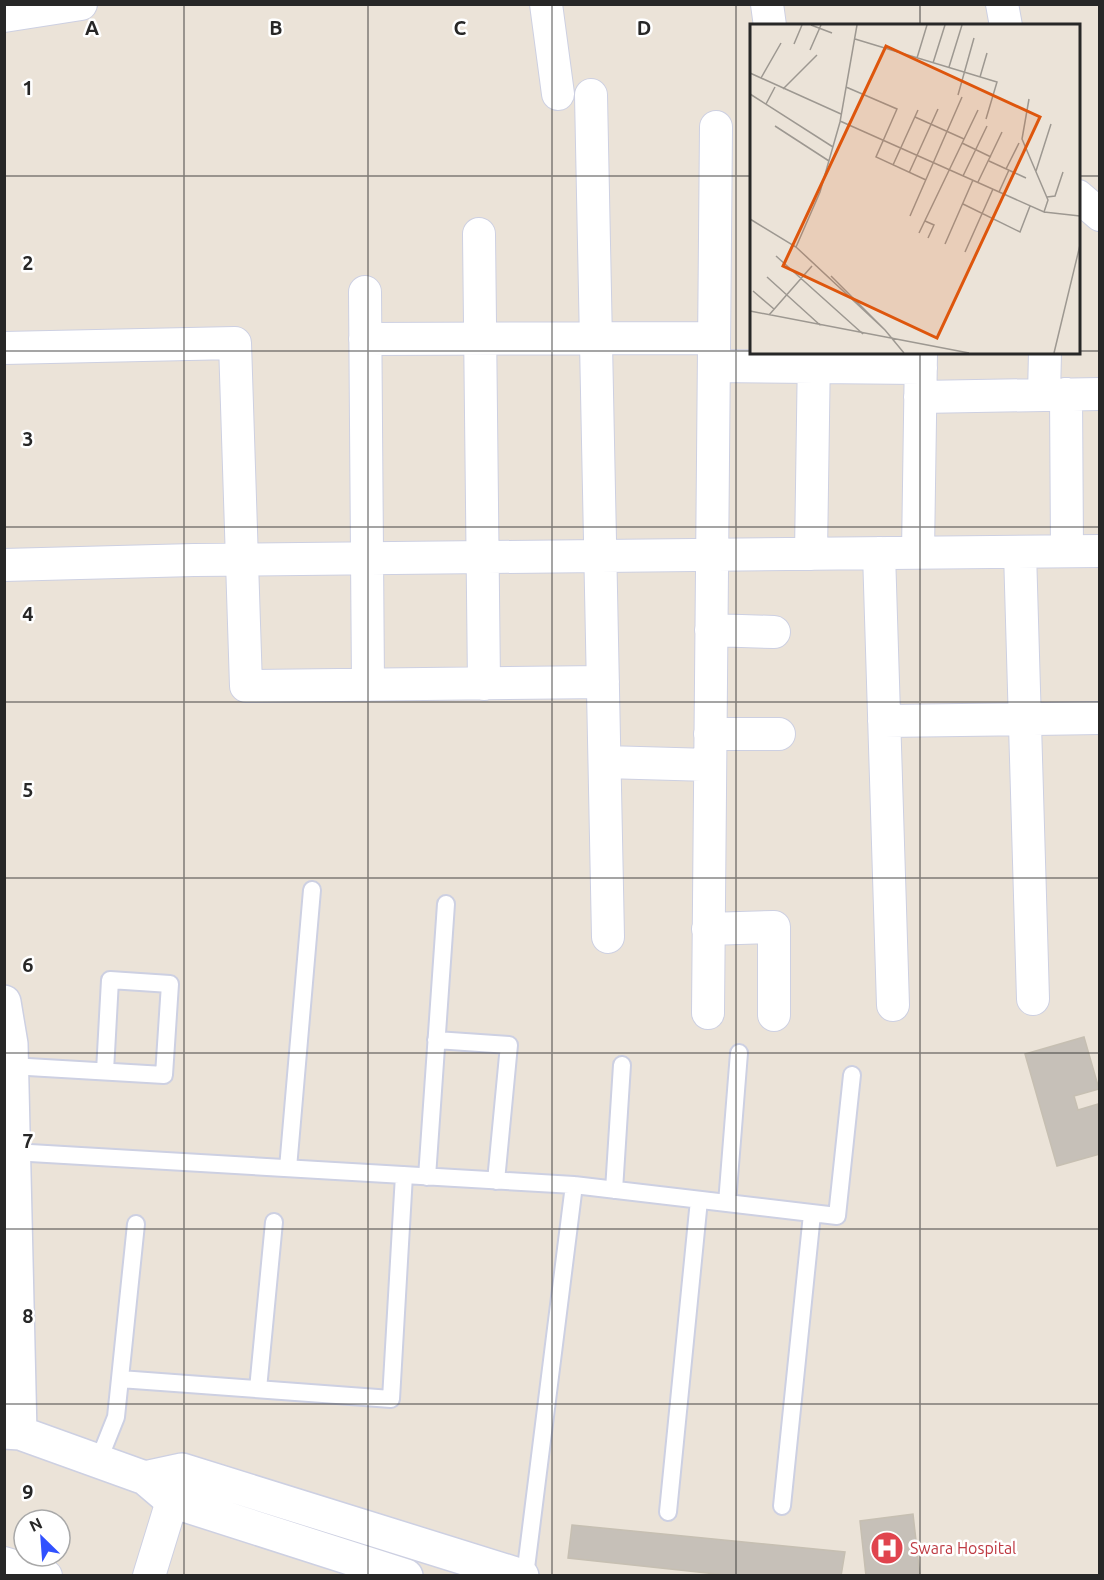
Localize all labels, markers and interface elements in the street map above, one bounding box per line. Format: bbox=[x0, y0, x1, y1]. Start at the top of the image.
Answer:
text: A bbox=[85, 16, 99, 39]
text: B bbox=[269, 16, 283, 39]
text: C bbox=[454, 16, 467, 39]
text: D bbox=[637, 16, 651, 39]
inset map bbox=[750, 24, 1080, 354]
text: 1 bbox=[22, 76, 34, 99]
text: 2 bbox=[22, 251, 34, 274]
text: 3 bbox=[22, 427, 34, 450]
text: 4 bbox=[22, 602, 34, 625]
text: 5 bbox=[22, 778, 34, 801]
text: 6 bbox=[22, 953, 34, 976]
text: 7 bbox=[22, 1129, 34, 1152]
text: 8 bbox=[22, 1304, 34, 1327]
text: 9 bbox=[22, 1480, 34, 1503]
north arrow bbox=[12, 1508, 72, 1568]
text: N bbox=[26, 1514, 45, 1535]
hospital icon: Swara Hospital bbox=[869, 1530, 905, 1566]
place label: Swara Hospital bbox=[910, 1539, 1016, 1557]

